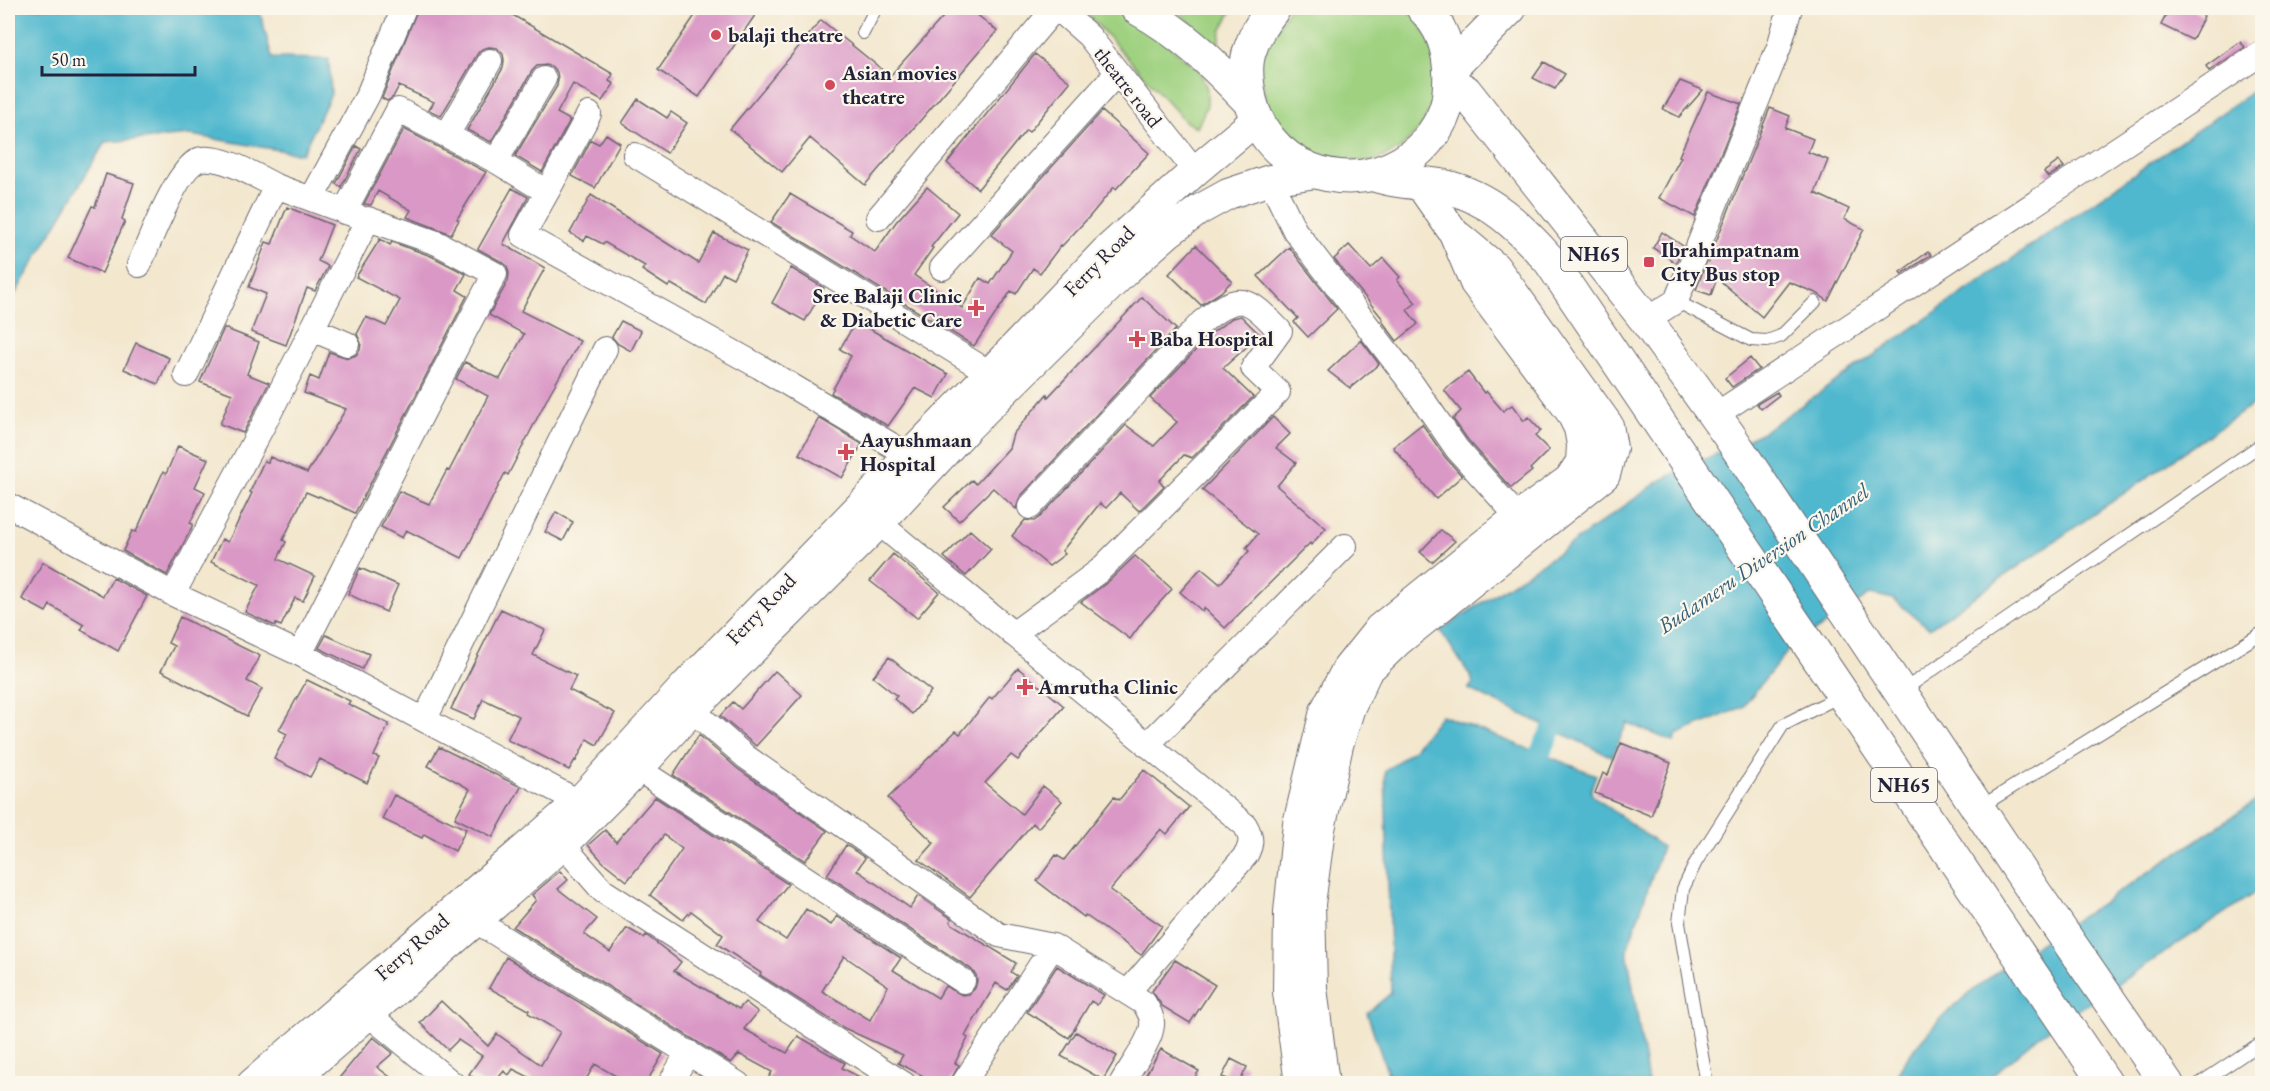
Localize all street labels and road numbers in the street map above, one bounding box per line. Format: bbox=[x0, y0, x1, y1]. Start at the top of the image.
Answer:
street label: theatre road bbox=[1088, 41, 1169, 133]
street label: Ferry Road bbox=[1057, 219, 1140, 302]
road number: NH65 bbox=[1561, 237, 1627, 271]
street label: Ferry Road bbox=[720, 567, 802, 650]
road number: NH65 bbox=[1871, 768, 1937, 802]
street label: Ferry Road bbox=[369, 907, 455, 986]

